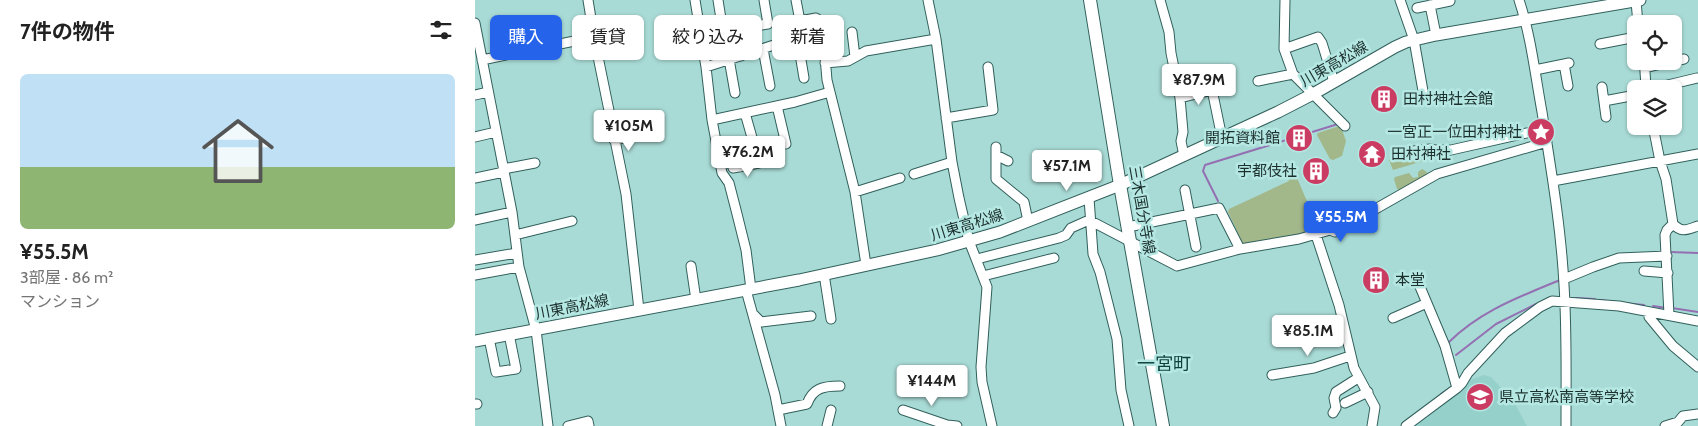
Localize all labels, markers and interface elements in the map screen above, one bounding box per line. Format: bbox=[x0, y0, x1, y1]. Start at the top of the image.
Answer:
chip: 購入 bbox=[490, 15, 562, 60]
chip: 賃貸 bbox=[572, 15, 644, 60]
chip: 絞り込み bbox=[654, 15, 762, 60]
chip: 新着 bbox=[772, 15, 844, 60]
map controls bbox=[1627, 15, 1682, 135]
button: locate bbox=[1627, 15, 1682, 70]
icon: filters bbox=[427, 16, 455, 44]
text: 7件の物件 bbox=[20, 19, 115, 44]
street label: 川東高松線 bbox=[1297, 37, 1371, 91]
pin: ¥87.9M bbox=[1158, 64, 1240, 106]
text: ¥87.9M bbox=[1173, 70, 1225, 89]
button: layers bbox=[1627, 80, 1682, 135]
building icon: 田村神社会館 bbox=[1369, 84, 1399, 114]
place label: 田村神社会館 bbox=[1403, 90, 1493, 108]
icon: home bbox=[193, 106, 283, 196]
pin: ¥105M bbox=[594, 110, 664, 152]
text: ¥105M bbox=[605, 116, 653, 135]
place icon: 一宮正一位田村神社 bbox=[1526, 117, 1556, 147]
building icon: 開拓資料館 bbox=[1284, 123, 1314, 153]
place label: 一宮正一位田村神社 bbox=[1387, 123, 1522, 141]
place label: 開拓資料館 bbox=[1205, 129, 1280, 147]
pin: ¥76.2M bbox=[707, 136, 789, 178]
temple icon: 田村神社 bbox=[1357, 139, 1387, 169]
text: ¥76.2M bbox=[722, 142, 774, 161]
place label: 田村神社 bbox=[1391, 145, 1451, 163]
pin: ¥57.1M bbox=[1026, 150, 1108, 192]
text: ¥57.1M bbox=[1043, 156, 1091, 175]
building icon: 宇都伎社 bbox=[1301, 156, 1331, 186]
place label: 宇都伎社 bbox=[1237, 162, 1297, 180]
street label: 三木国分寺線 bbox=[1125, 164, 1159, 256]
pin: ¥55.5M bbox=[1300, 200, 1382, 243]
street label: 川東高松線 bbox=[928, 205, 1006, 245]
text: ¥55.5M bbox=[1315, 207, 1367, 226]
text: ¥55.5M bbox=[20, 239, 89, 264]
building icon: 本堂 bbox=[1361, 265, 1391, 295]
text: 3部屋 · 86 m² bbox=[20, 268, 113, 287]
place label: 本堂 bbox=[1395, 271, 1425, 289]
street label: 川東高松線 bbox=[533, 291, 611, 323]
text: マンション bbox=[20, 292, 100, 311]
pin: ¥85.1M bbox=[1267, 314, 1349, 357]
text: ¥85.1M bbox=[1283, 321, 1333, 340]
district label: 一宮町 bbox=[1137, 353, 1191, 375]
pin: ¥144M bbox=[897, 364, 967, 407]
text: ¥144M bbox=[908, 371, 956, 390]
school or university icon: 県立高松南高等学校 bbox=[1465, 382, 1495, 412]
place label: 県立高松南高等学校 bbox=[1499, 388, 1634, 406]

